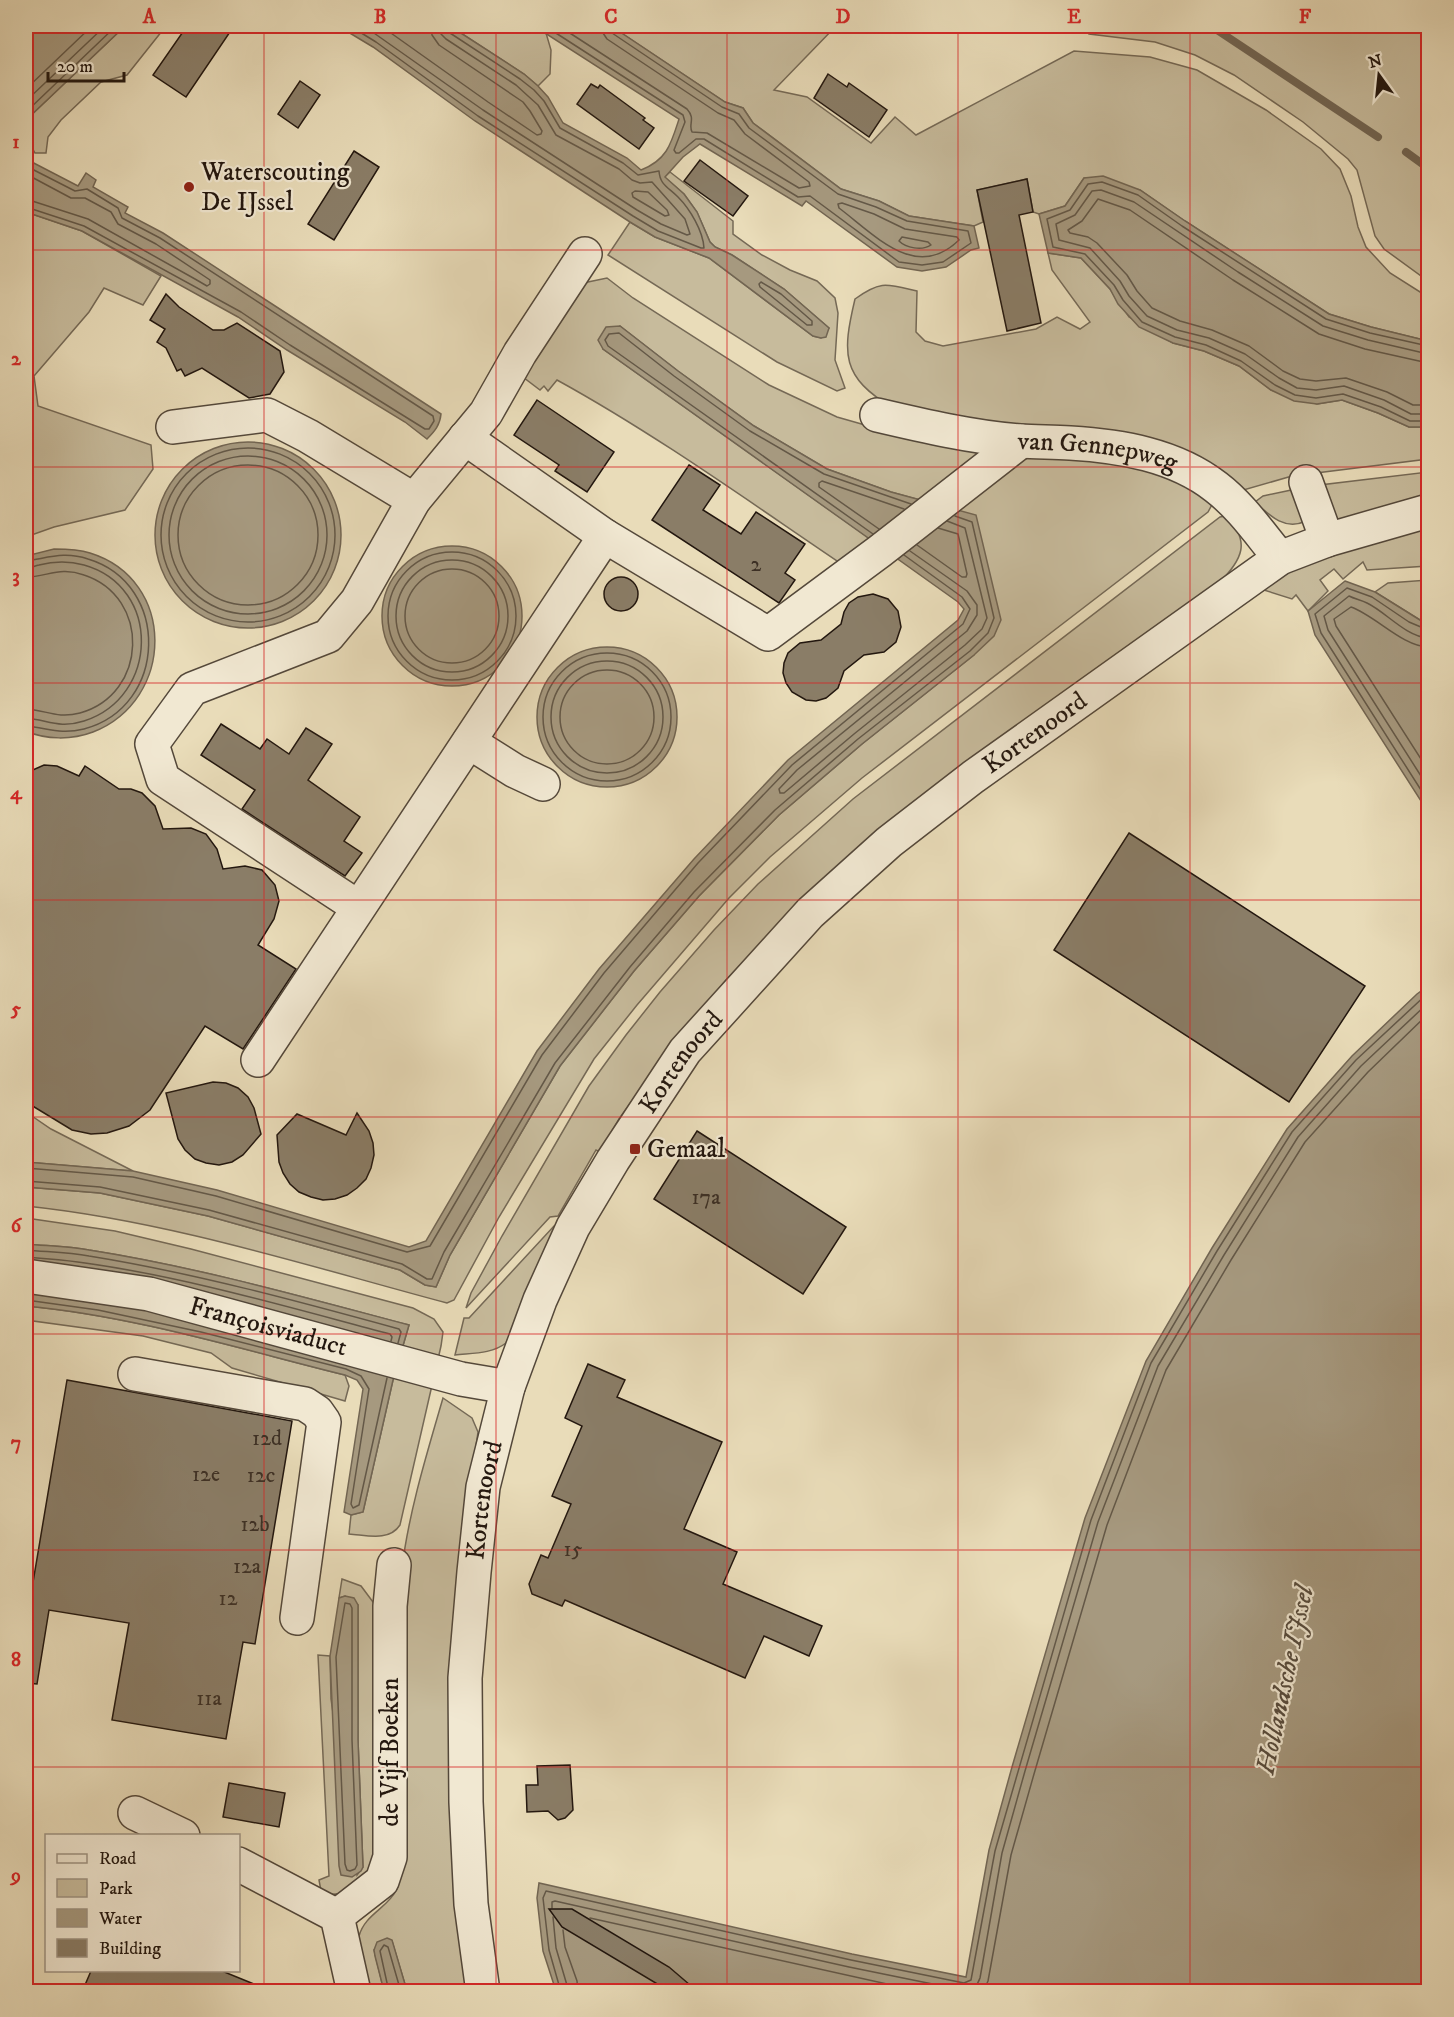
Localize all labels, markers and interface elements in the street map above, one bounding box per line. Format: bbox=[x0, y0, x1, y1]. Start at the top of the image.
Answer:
text: A bbox=[142, 5, 157, 30]
text: B bbox=[374, 5, 386, 30]
text: C bbox=[604, 5, 618, 30]
text: D bbox=[836, 5, 851, 30]
text: E bbox=[1067, 5, 1081, 30]
text: F bbox=[1299, 5, 1312, 30]
scale bar bbox=[48, 45, 124, 83]
north arrow bbox=[1349, 45, 1409, 105]
text: N bbox=[1366, 50, 1384, 73]
text: 20 m bbox=[57, 56, 93, 78]
text: 1 bbox=[12, 130, 20, 155]
place label: Waterscouting De IJssel bbox=[200, 156, 350, 219]
marker: Waterscouting De IJssel bbox=[182, 180, 196, 194]
text: 2 bbox=[11, 347, 22, 372]
street label: van Gennepweg bbox=[1016, 424, 1183, 480]
house number: 2 bbox=[751, 551, 762, 578]
text: 3 bbox=[12, 564, 20, 589]
street label: Kortenoord bbox=[976, 684, 1094, 781]
text: 4 bbox=[10, 781, 23, 806]
text: 5 bbox=[10, 997, 21, 1022]
street label: Kortenoord bbox=[632, 1004, 730, 1120]
place label: Gemaal bbox=[647, 1133, 726, 1166]
marker: Gemaal bbox=[628, 1142, 642, 1156]
house number: 17a bbox=[691, 1184, 721, 1211]
text: 6 bbox=[11, 1214, 23, 1239]
street label: Françoisviaduct bbox=[186, 1289, 351, 1364]
house number: 12d bbox=[252, 1425, 282, 1452]
text: 7 bbox=[11, 1431, 21, 1456]
street label: Kortenoord bbox=[459, 1437, 511, 1561]
house number: 12e bbox=[192, 1461, 220, 1488]
house number: 12c bbox=[247, 1462, 275, 1489]
house number: 12b bbox=[240, 1511, 270, 1538]
house number: 15 bbox=[564, 1536, 583, 1563]
house number: 12a bbox=[233, 1553, 262, 1580]
water label: Hollandsche IJssel bbox=[1248, 1580, 1322, 1778]
house number: 12 bbox=[219, 1585, 238, 1612]
text: 8 bbox=[11, 1648, 21, 1673]
street label: de Vijf Boeken bbox=[374, 1677, 407, 1827]
house number: 11a bbox=[196, 1685, 222, 1712]
legend bbox=[45, 1834, 240, 1972]
text: Road bbox=[99, 1848, 136, 1870]
text: 9 bbox=[9, 1864, 21, 1889]
text: Park bbox=[99, 1878, 133, 1900]
text: Water bbox=[98, 1908, 142, 1930]
text: Building bbox=[99, 1938, 161, 1960]

